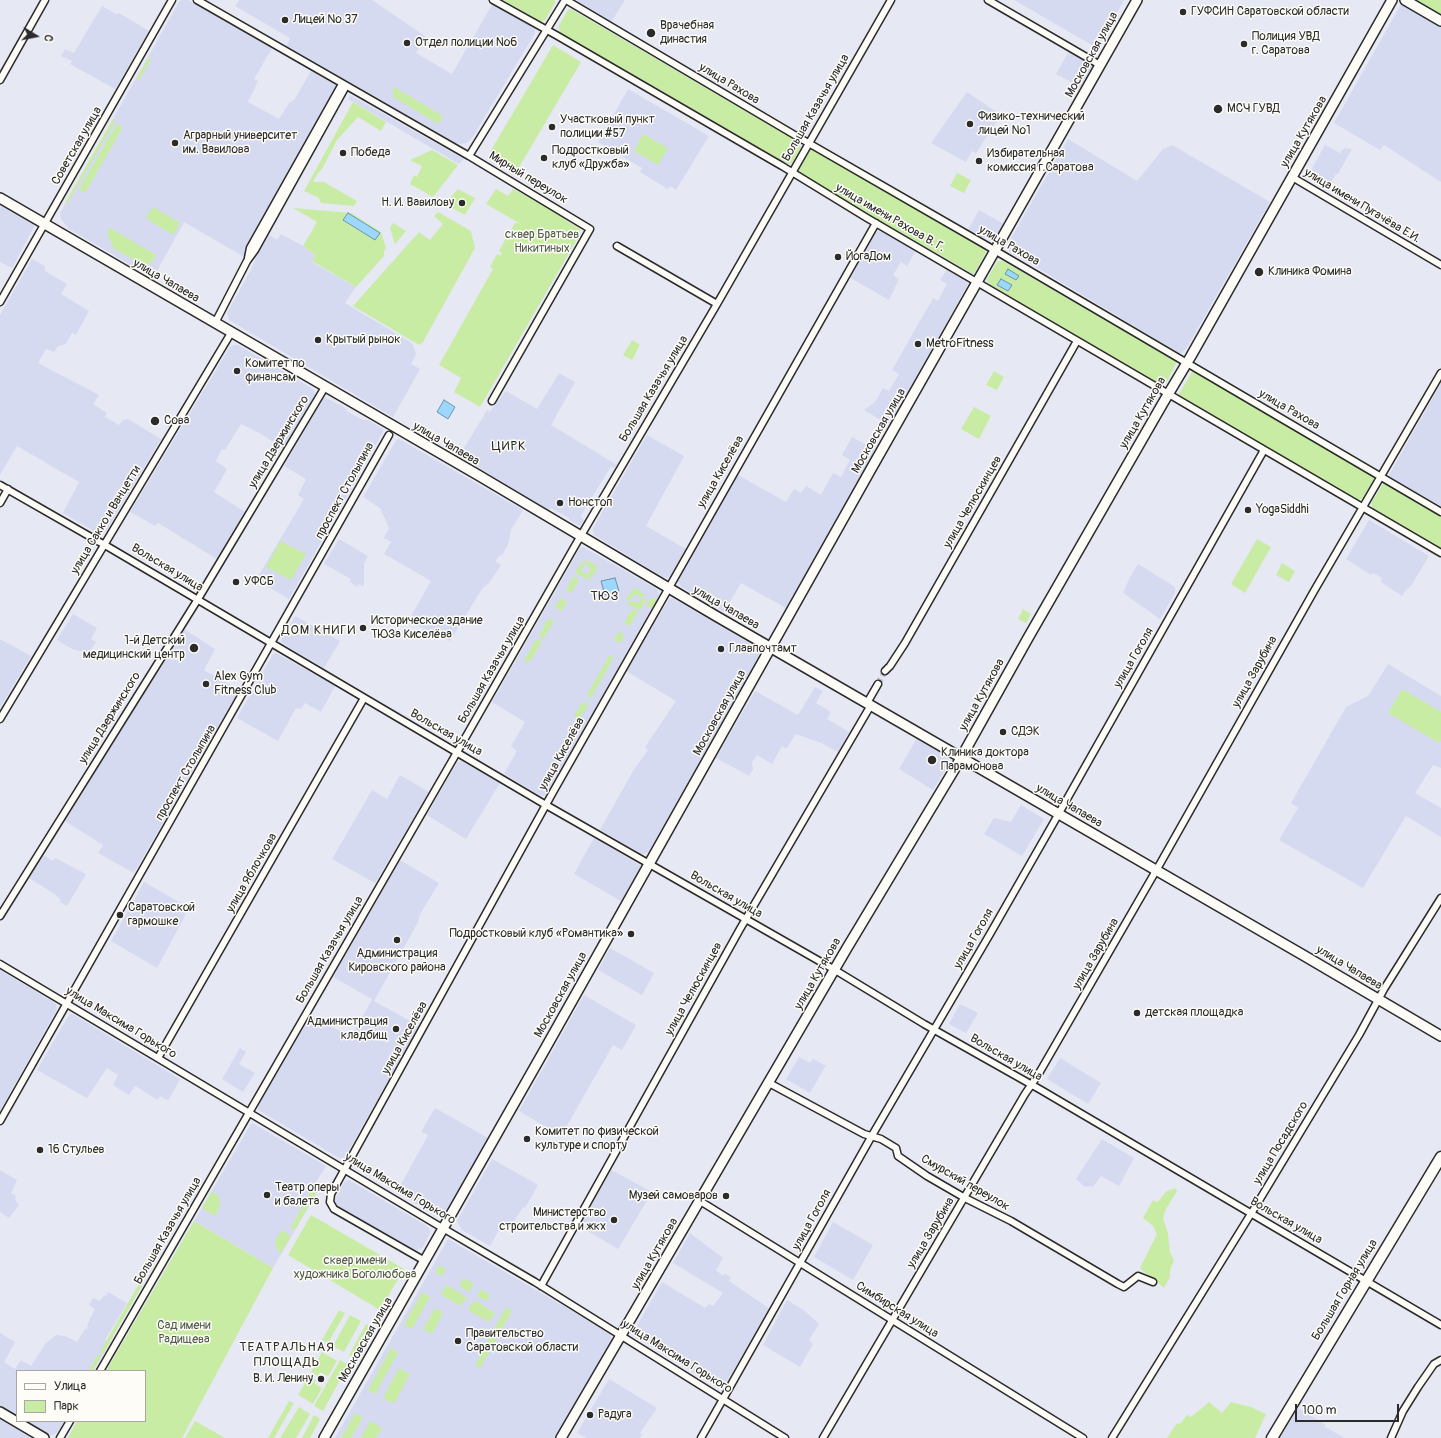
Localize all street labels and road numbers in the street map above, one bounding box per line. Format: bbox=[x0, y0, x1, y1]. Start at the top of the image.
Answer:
street label: Московская улица bbox=[1063, 10, 1121, 100]
street label: Большая Казачья улица bbox=[779, 52, 853, 164]
street label: улица Рахова bbox=[696, 60, 762, 108]
street label: улица Кутякова bbox=[1278, 94, 1330, 170]
street label: Советская улица bbox=[49, 104, 105, 188]
street label: Мирный переулок bbox=[486, 149, 570, 207]
street label: улица имени Пугачёва Е.И. bbox=[1301, 166, 1423, 246]
street label: улица имени Рахова В. Г. bbox=[833, 181, 947, 255]
street label: улица Рахова bbox=[976, 223, 1042, 269]
street label: улица Чапаева bbox=[130, 256, 202, 306]
street label: Большая Казачья улица bbox=[617, 333, 691, 445]
street label: улица Кутякова bbox=[1117, 375, 1169, 451]
street label: Московская улица bbox=[849, 386, 909, 476]
street label: улица Рахова bbox=[1256, 387, 1322, 433]
street label: улица Дзержинского bbox=[246, 393, 312, 491]
street label: улица Чапаева bbox=[410, 419, 482, 469]
street label: улица Киселёва bbox=[695, 433, 747, 511]
street label: проспект Столыпина bbox=[313, 440, 377, 542]
street label: улица Челюскинцев bbox=[941, 453, 1005, 551]
street label: улица Сакко и Ванцетти bbox=[68, 463, 144, 577]
street label: Вольская улица bbox=[129, 541, 205, 595]
street label: улица Чапаева bbox=[690, 583, 762, 633]
street label: Большая Казачья улица bbox=[455, 614, 529, 726]
street label: улица Гоголя bbox=[1111, 625, 1157, 691]
street label: улица Зарубина bbox=[1229, 634, 1281, 710]
street label: улица Кутякова bbox=[956, 656, 1008, 734]
street label: Московская улица bbox=[691, 668, 749, 758]
street label: улица Дзержинского bbox=[76, 670, 144, 766]
street label: Вольская улица bbox=[407, 706, 485, 760]
street label: улица Киселёва bbox=[536, 715, 588, 793]
street label: проспект Столыпина bbox=[153, 723, 219, 823]
street label: улица Чапаева bbox=[1033, 781, 1105, 831]
street label: улица Яблочкова bbox=[223, 831, 281, 915]
street label: Вольская улица bbox=[687, 868, 765, 922]
street label: Большая Казачья улица bbox=[293, 894, 367, 1006]
street label: улица Гоголя bbox=[951, 906, 997, 972]
street label: улица Зарубина bbox=[1070, 916, 1122, 992]
street label: улица Кутякова bbox=[792, 936, 844, 1012]
street label: улица Челюскинцев bbox=[662, 940, 726, 1038]
street label: улица Чапаева bbox=[1313, 943, 1385, 993]
street label: Московская улица bbox=[532, 950, 590, 1040]
street label: улица Максима Горького bbox=[63, 984, 179, 1062]
street label: улица Киселёва bbox=[379, 999, 431, 1077]
street label: Вольская улица bbox=[967, 1031, 1045, 1085]
street label: улица Посадского bbox=[1251, 1099, 1311, 1187]
street label: улица Максима Горького bbox=[342, 1150, 458, 1228]
street label: Смурский переулок bbox=[918, 1152, 1012, 1214]
street label: Большая Казачья улица bbox=[131, 1175, 205, 1287]
street label: улица Гоголя bbox=[789, 1187, 835, 1253]
street label: Вольская улица bbox=[1247, 1194, 1325, 1248]
street label: улица Зарубина bbox=[904, 1195, 958, 1271]
street label: улица Кутякова bbox=[629, 1216, 681, 1292]
street label: Большая Горная улица bbox=[1309, 1237, 1381, 1343]
street label: Симбирская улица bbox=[853, 1279, 941, 1341]
street label: Московская улица bbox=[336, 1295, 396, 1385]
street label: улица Максима Горького bbox=[619, 1317, 735, 1397]

